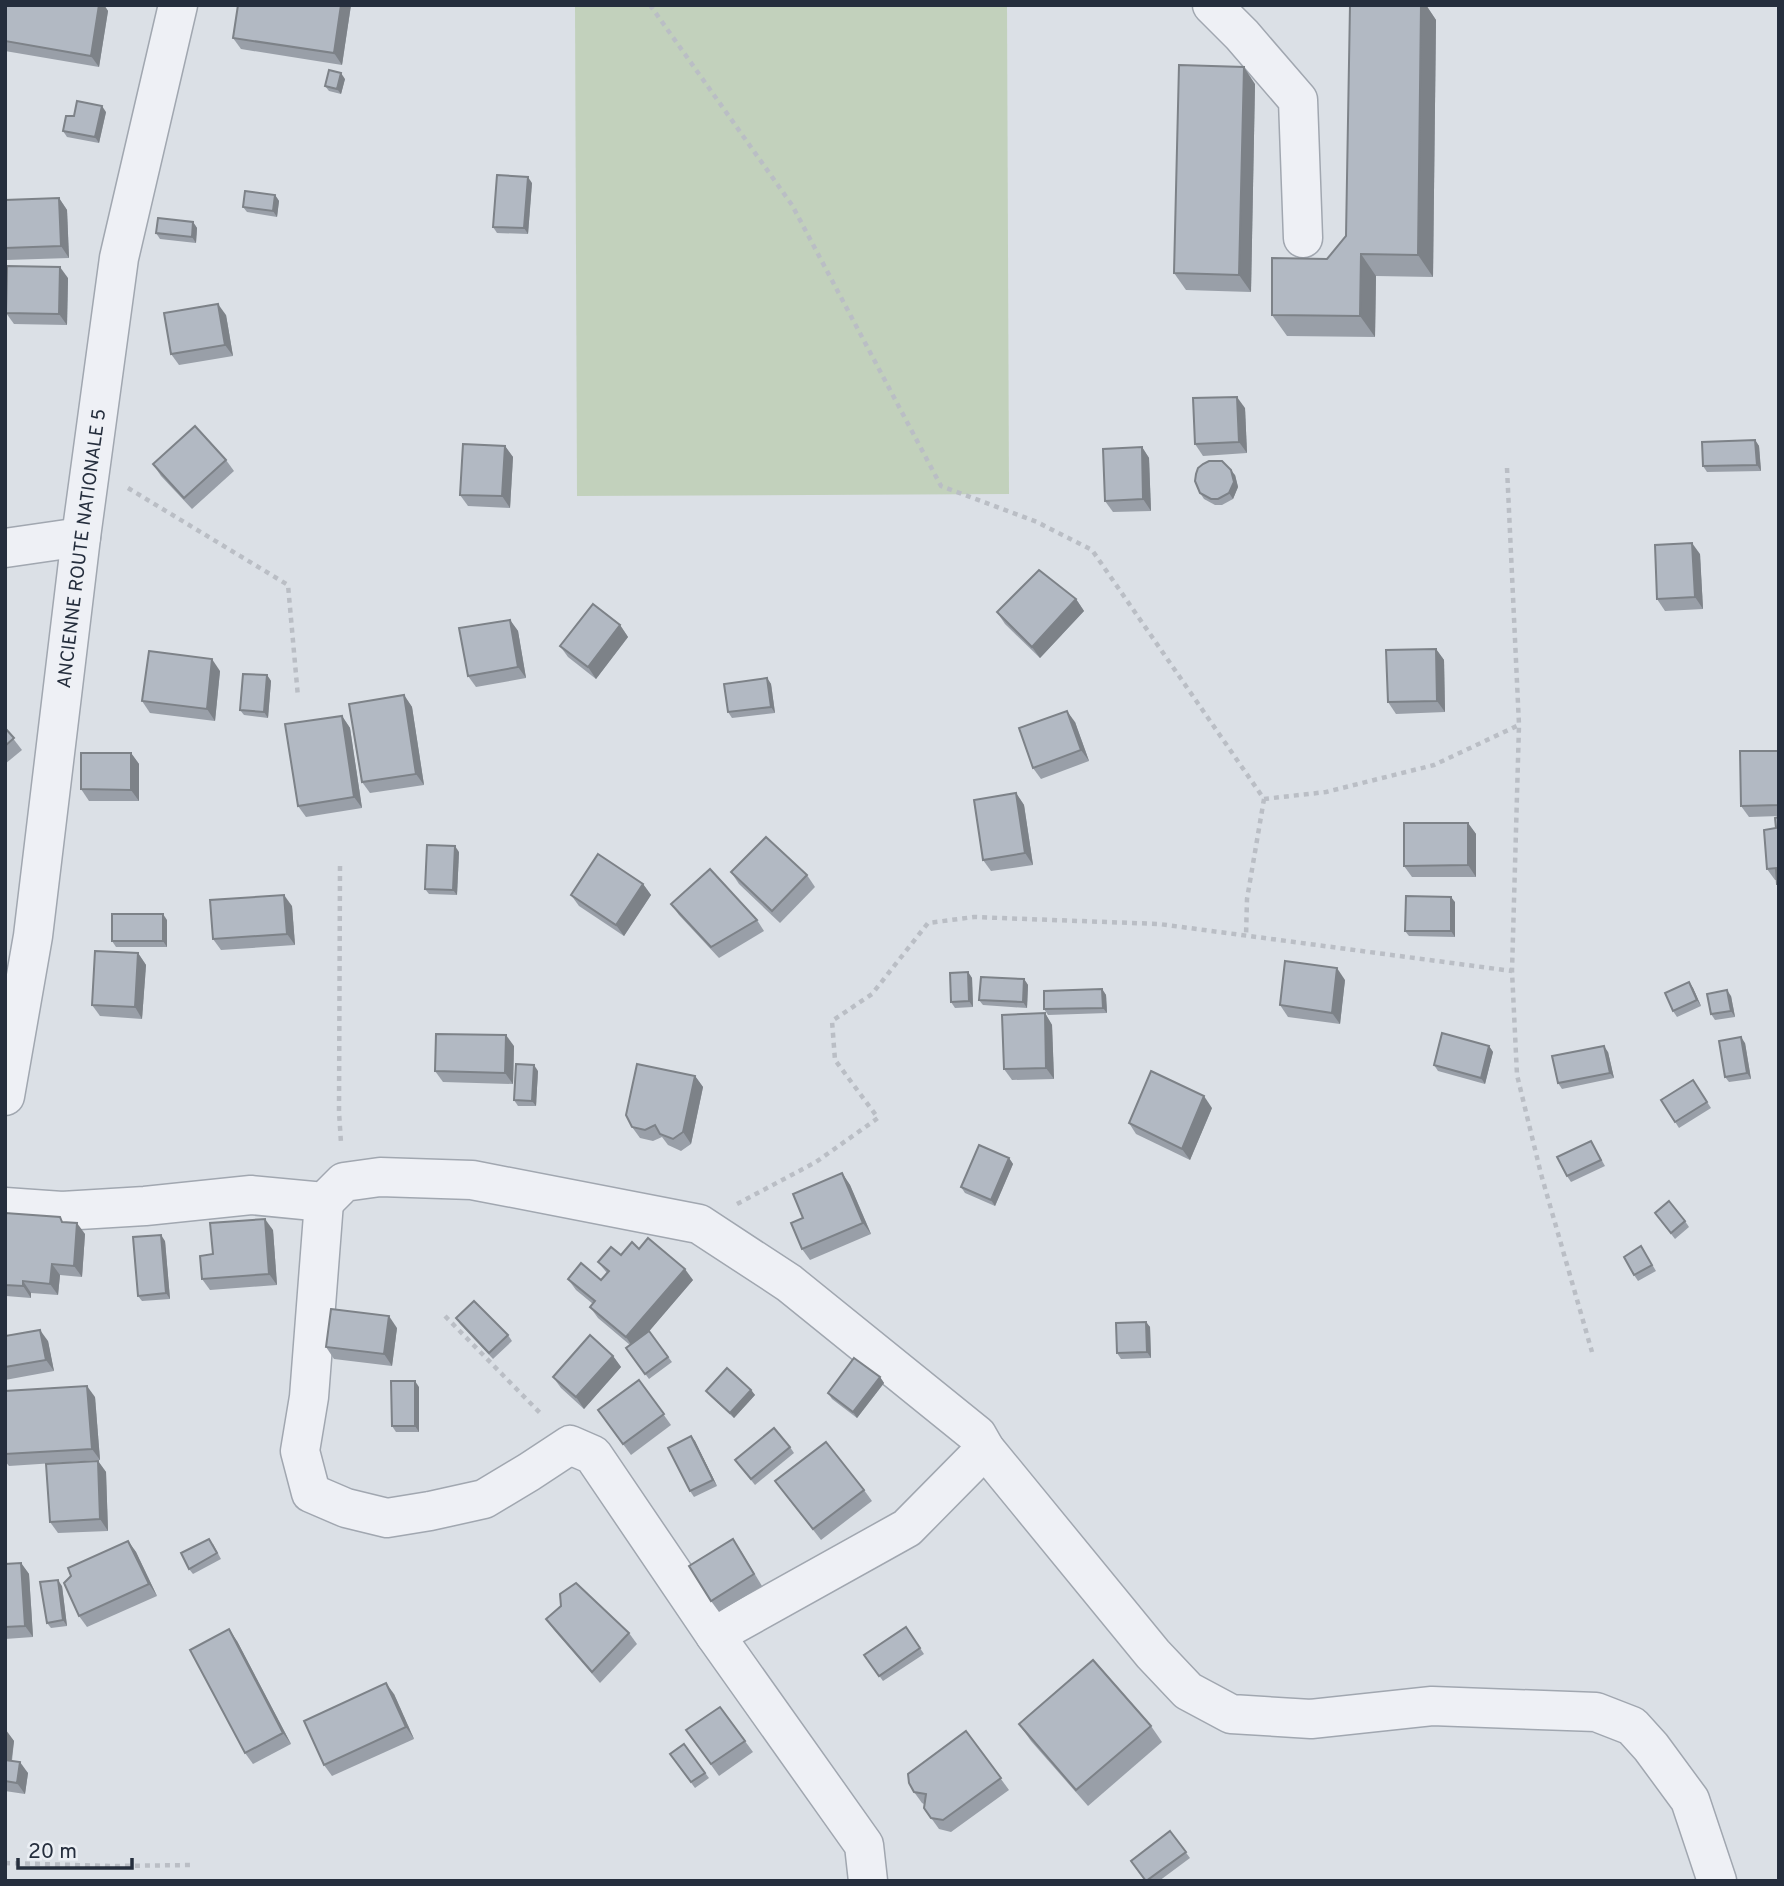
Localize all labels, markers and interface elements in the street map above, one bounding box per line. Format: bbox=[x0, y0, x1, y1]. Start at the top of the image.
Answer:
street label: ANCIENNE ROUTE NATIONALE 5 bbox=[53, 407, 112, 690]
scale bar bbox=[18, 1826, 131, 1870]
text: 20 m bbox=[28, 1839, 77, 1866]

